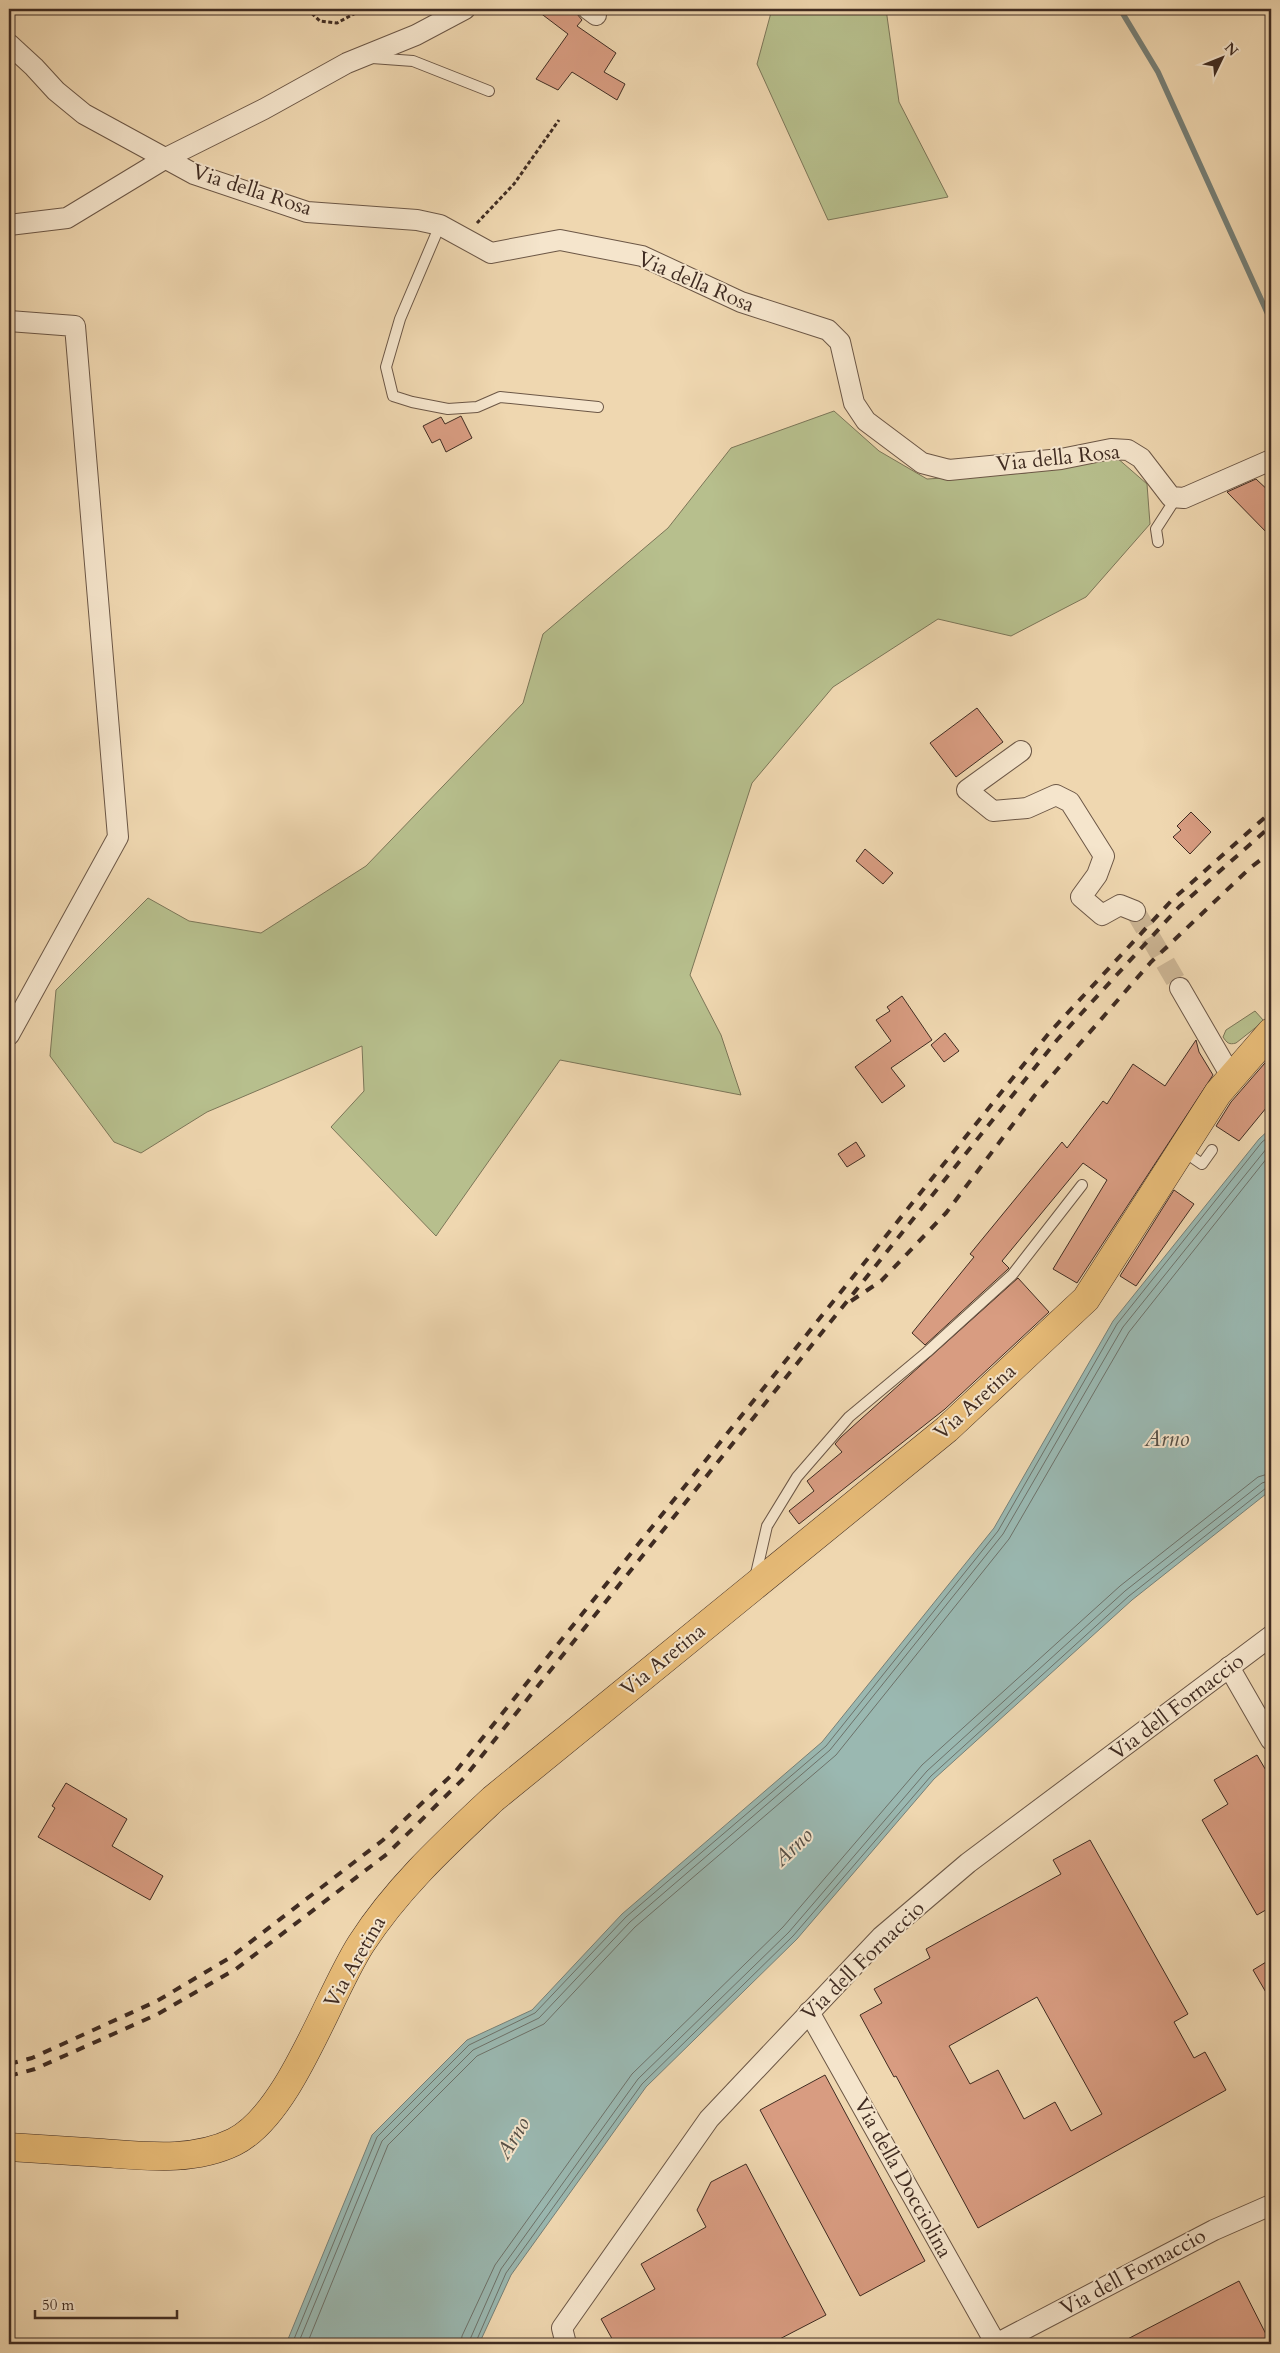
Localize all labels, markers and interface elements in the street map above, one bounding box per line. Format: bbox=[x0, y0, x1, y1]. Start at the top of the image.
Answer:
north arrow bbox=[1198, 32, 1248, 82]
text: N bbox=[1220, 39, 1242, 60]
street label: Via della Rosa bbox=[188, 157, 316, 223]
street label: Via della Rosa bbox=[633, 244, 759, 320]
street label: Via della Rosa bbox=[995, 437, 1121, 479]
street label: Via Aretina bbox=[927, 1357, 1023, 1447]
water label: Arno bbox=[1144, 1424, 1189, 1454]
street label: Via Aretina bbox=[614, 1617, 712, 1703]
street label: Via dell Fornaccio bbox=[1104, 1647, 1250, 1767]
water label: Arno bbox=[766, 1821, 820, 1874]
street label: Via dell Fornaccio bbox=[795, 1894, 931, 2028]
street label: Via Aretina bbox=[317, 1911, 393, 2013]
street label: Via della Docciolina bbox=[847, 2093, 959, 2263]
water label: Arno bbox=[488, 2111, 537, 2166]
street label: Via dell Fornaccio bbox=[1055, 2221, 1211, 2323]
scale bar bbox=[35, 2288, 178, 2320]
text: 50 m bbox=[42, 2295, 74, 2315]

